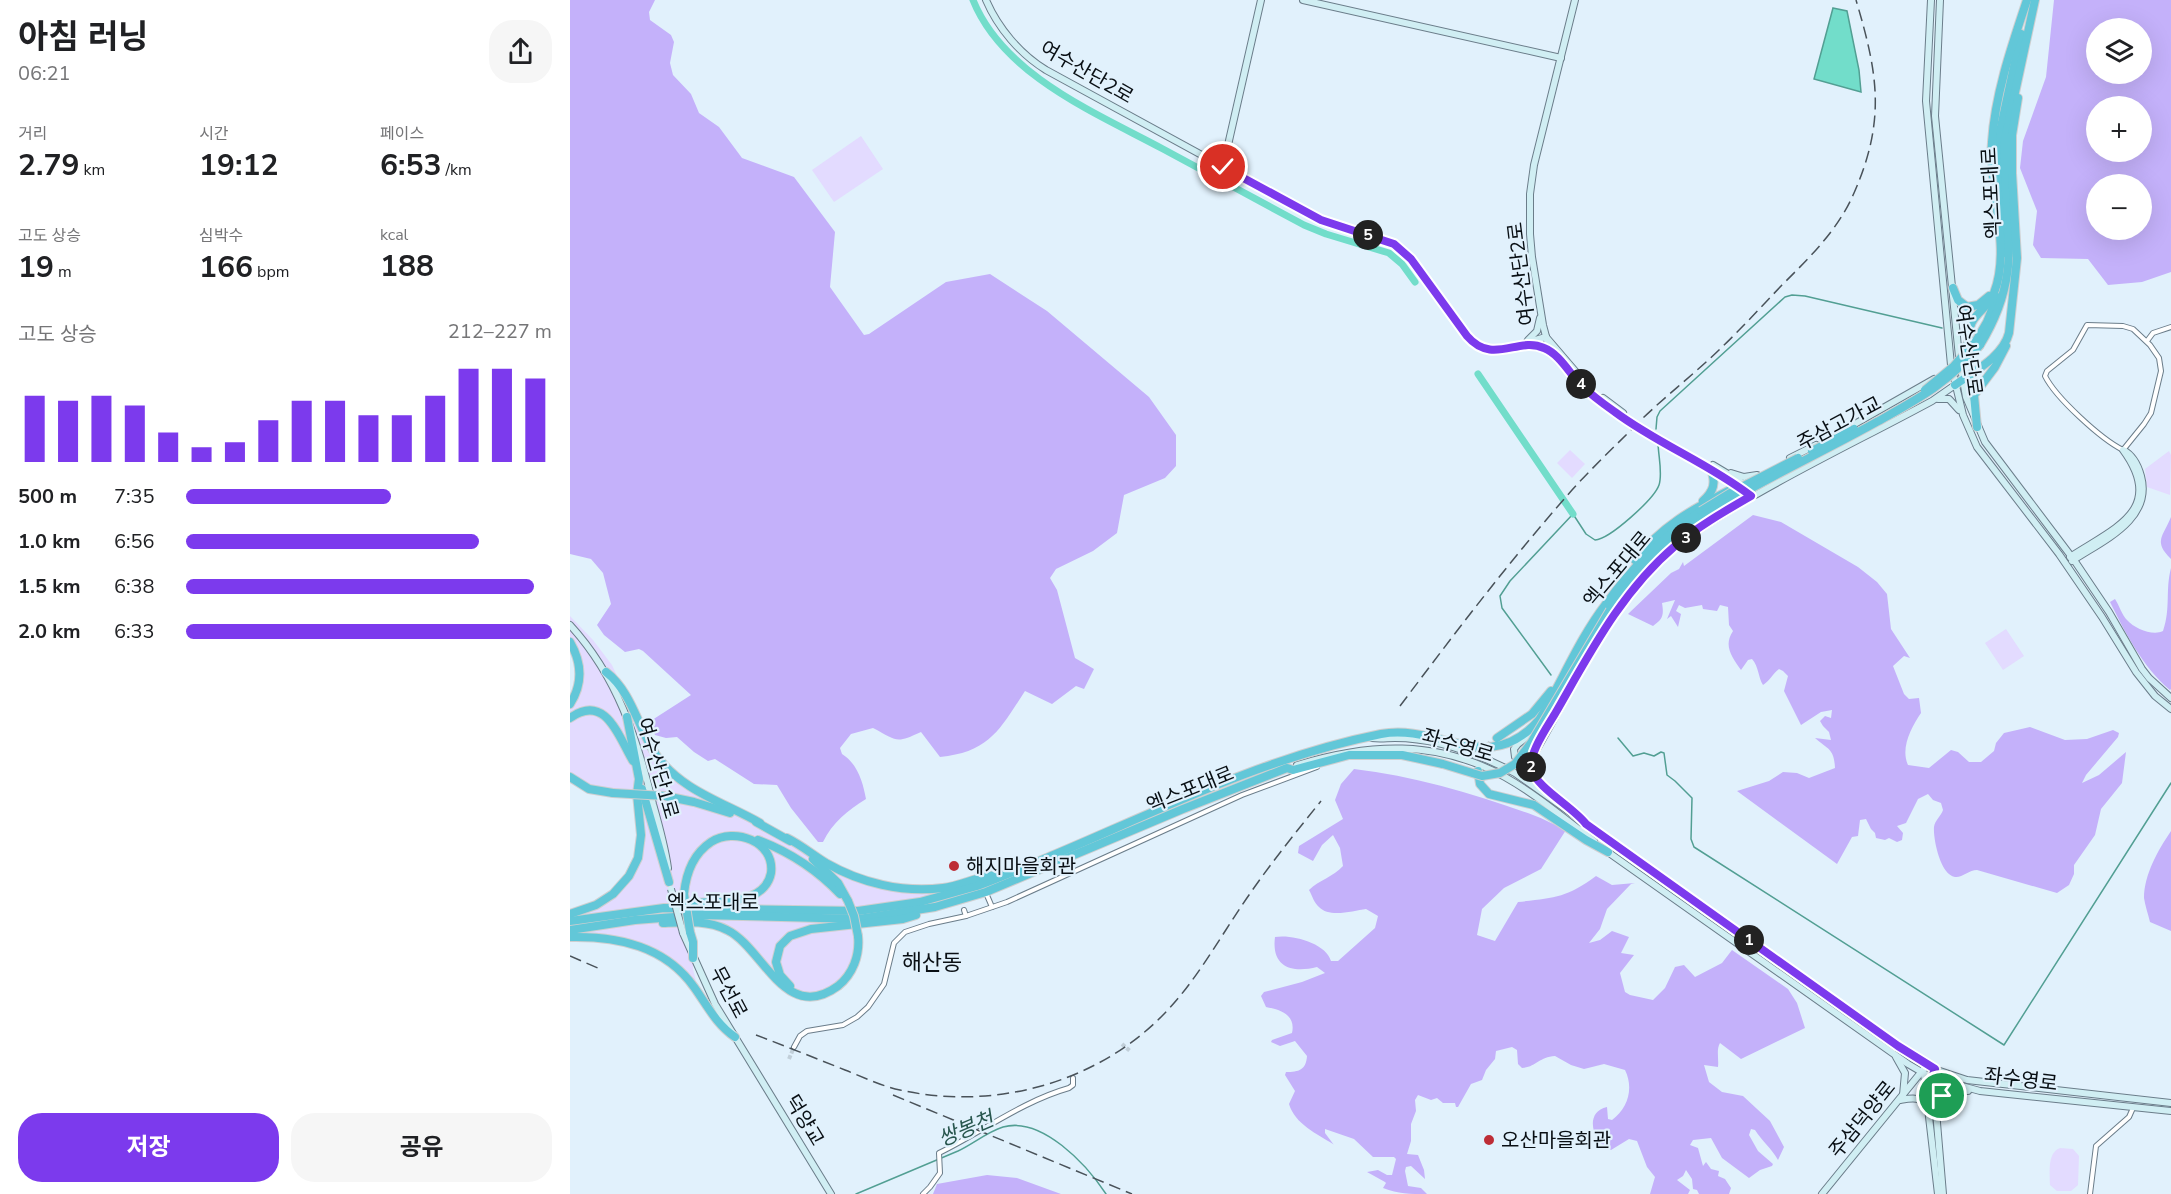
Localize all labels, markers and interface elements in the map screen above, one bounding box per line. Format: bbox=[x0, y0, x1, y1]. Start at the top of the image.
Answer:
text: 아침 러닝 bbox=[18, 15, 148, 60]
map controls bbox=[2086, 18, 2152, 240]
button: layers bbox=[2086, 18, 2152, 84]
button: share bbox=[489, 20, 552, 83]
street label: 여수산단2로 bbox=[1035, 35, 1139, 110]
text: 06:21 bbox=[18, 60, 71, 87]
button: + bbox=[2086, 96, 2152, 162]
text: 거리 bbox=[18, 123, 47, 145]
text: 시간 bbox=[199, 123, 228, 145]
text: 페이스 bbox=[380, 123, 424, 145]
pin bbox=[1197, 141, 1248, 192]
text: 2.79 bbox=[18, 145, 79, 186]
text: 19:12 bbox=[199, 145, 278, 186]
text: 6:53 bbox=[380, 145, 441, 186]
street label: 엑스포대로 bbox=[1976, 146, 2007, 240]
icon: check bbox=[1206, 150, 1239, 183]
text: km bbox=[79, 159, 105, 181]
text: /km bbox=[441, 159, 472, 181]
button: − bbox=[2086, 174, 2152, 240]
pin: 5 bbox=[1353, 220, 1383, 250]
street label: 여수산단2로 bbox=[1502, 221, 1541, 327]
text: kcal bbox=[380, 224, 408, 246]
text: 5 bbox=[1363, 224, 1373, 246]
text: 고도 상승 bbox=[18, 225, 81, 247]
text: 심박수 bbox=[199, 225, 243, 247]
text: 188 bbox=[380, 246, 434, 287]
text: 19 bbox=[18, 247, 54, 288]
text: 166 bbox=[199, 247, 253, 288]
text: m bbox=[54, 261, 72, 283]
text: bpm bbox=[253, 261, 289, 283]
street label: 여수산단로 bbox=[1949, 303, 1988, 398]
text: 212–227 m bbox=[448, 318, 552, 345]
text: 고도 상승 bbox=[18, 321, 97, 348]
pin: 4 bbox=[1566, 369, 1596, 399]
text: 4 bbox=[1576, 373, 1586, 395]
street label: 주삼고가교 bbox=[1792, 390, 1886, 457]
text: 500 m bbox=[18, 483, 77, 510]
text: 7:35 bbox=[114, 483, 155, 510]
pin: 3 bbox=[1671, 523, 1701, 553]
street label: 엑스포대로 bbox=[1577, 525, 1657, 613]
text: 3 bbox=[1681, 527, 1691, 549]
text: 1.0 km bbox=[18, 528, 81, 555]
text: 6:56 bbox=[114, 528, 155, 555]
text: 1.5 km bbox=[18, 573, 81, 600]
text: 6:38 bbox=[114, 573, 155, 600]
text: 2.0 km bbox=[18, 618, 81, 645]
text: 6:33 bbox=[114, 618, 155, 645]
street label: 여수산단1로 bbox=[630, 714, 685, 822]
street label: 좌수영로 bbox=[1419, 722, 1497, 769]
pin: 2 bbox=[1516, 752, 1546, 782]
text: 2 bbox=[1526, 756, 1536, 778]
street label: 엑스포대로 bbox=[1142, 760, 1238, 819]
place label: 해지마을회관 bbox=[966, 853, 1076, 880]
marker: 해지마을회관 bbox=[947, 859, 961, 873]
street label: 엑스포대로 bbox=[667, 889, 759, 916]
pin: 1 bbox=[1734, 925, 1764, 955]
text: 1 bbox=[1744, 929, 1754, 951]
district label: 해산동 bbox=[902, 948, 962, 978]
street label: 무선로 bbox=[704, 962, 753, 1023]
street label: 좌수영로 bbox=[1983, 1062, 2059, 1097]
pin bbox=[1916, 1070, 1967, 1121]
street label: 주삼덕양로 bbox=[1823, 1075, 1902, 1164]
icon: arrive bbox=[1925, 1079, 1958, 1112]
street label: 덕양교 bbox=[779, 1090, 830, 1151]
water label: 쌍봉천 bbox=[934, 1104, 1001, 1153]
button: 저장 bbox=[18, 1113, 279, 1182]
button: 공유 bbox=[291, 1113, 552, 1182]
place label: 오산마을회관 bbox=[1501, 1127, 1611, 1154]
marker: 오산마을회관 bbox=[1482, 1133, 1496, 1147]

